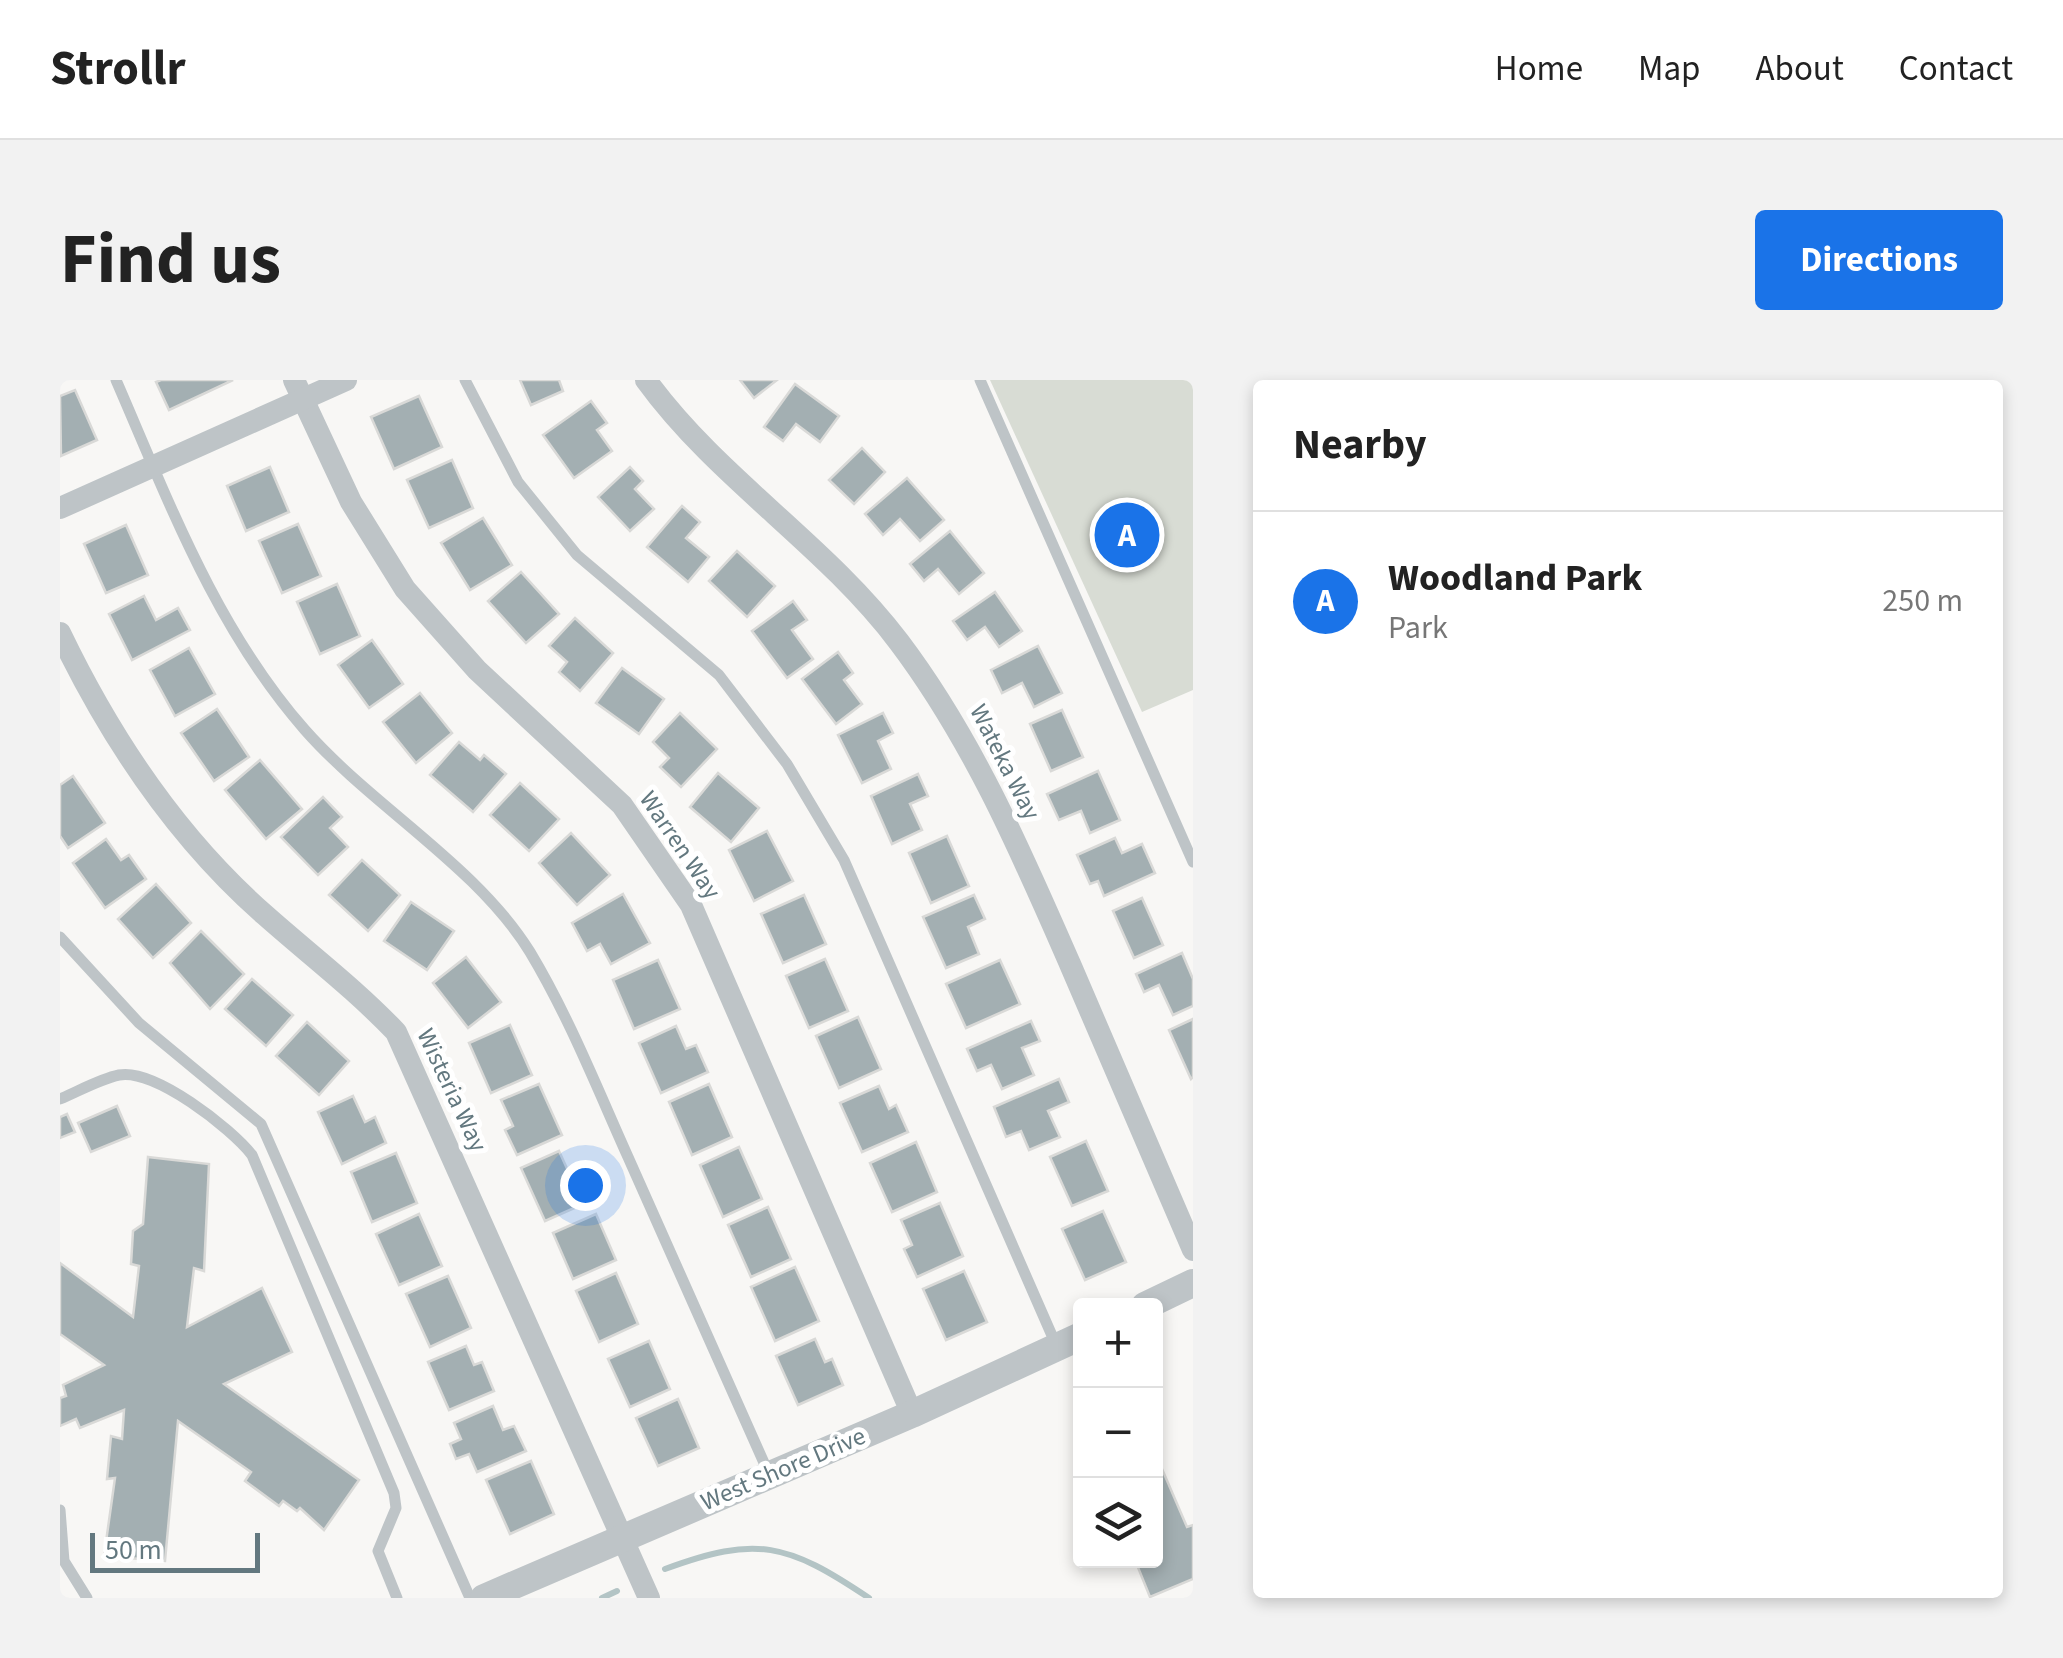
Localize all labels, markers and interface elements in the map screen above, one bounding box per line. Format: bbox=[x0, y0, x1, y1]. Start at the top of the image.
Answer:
text: Strollr bbox=[50, 35, 186, 103]
text: Home bbox=[1495, 44, 1583, 94]
text: Map bbox=[1638, 44, 1701, 94]
text: About bbox=[1756, 44, 1844, 94]
text: Contact bbox=[1899, 44, 2013, 94]
text: Find us bbox=[60, 210, 281, 310]
button: Directions bbox=[1755, 210, 2003, 310]
text: Nearby bbox=[1293, 415, 1427, 475]
pin: A bbox=[1094, 498, 1160, 572]
text: Woodland Park bbox=[1388, 551, 1642, 605]
text: A bbox=[1316, 578, 1335, 624]
text: 250 m bbox=[1882, 578, 1963, 624]
text: Park bbox=[1388, 605, 1448, 651]
street label: Wateka Way bbox=[961, 698, 1050, 826]
street label: Warren Way bbox=[631, 784, 730, 907]
street label: Wisteria Way bbox=[408, 1022, 496, 1158]
your location bbox=[560, 1160, 611, 1211]
map controls bbox=[1073, 1298, 1163, 1568]
button: + bbox=[1073, 1298, 1163, 1388]
button: − bbox=[1073, 1388, 1163, 1478]
street label: West Shore Drive bbox=[695, 1418, 871, 1520]
button: layers bbox=[1073, 1478, 1163, 1568]
scale bar bbox=[90, 1528, 260, 1572]
text: 50 m bbox=[105, 1530, 162, 1570]

